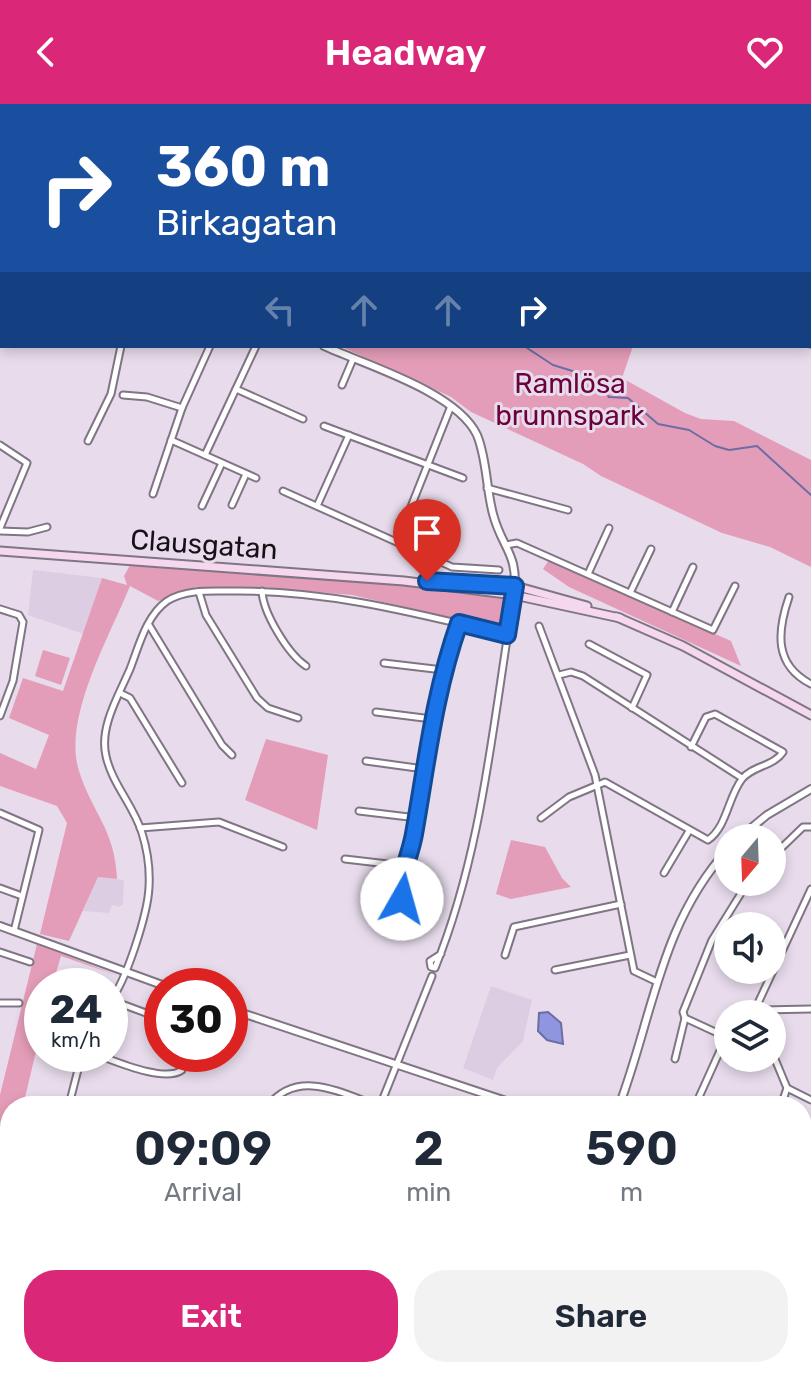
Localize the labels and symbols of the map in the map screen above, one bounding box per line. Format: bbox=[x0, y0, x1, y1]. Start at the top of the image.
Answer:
park label: Ramlösa brunnspark bbox=[495, 367, 645, 432]
pin bbox=[393, 499, 461, 581]
street label: Clausgatan bbox=[129, 523, 279, 566]
north arrow bbox=[714, 824, 786, 896]
position arrow bbox=[360, 857, 444, 941]
speed limit sign: 30 bbox=[144, 968, 248, 1072]

